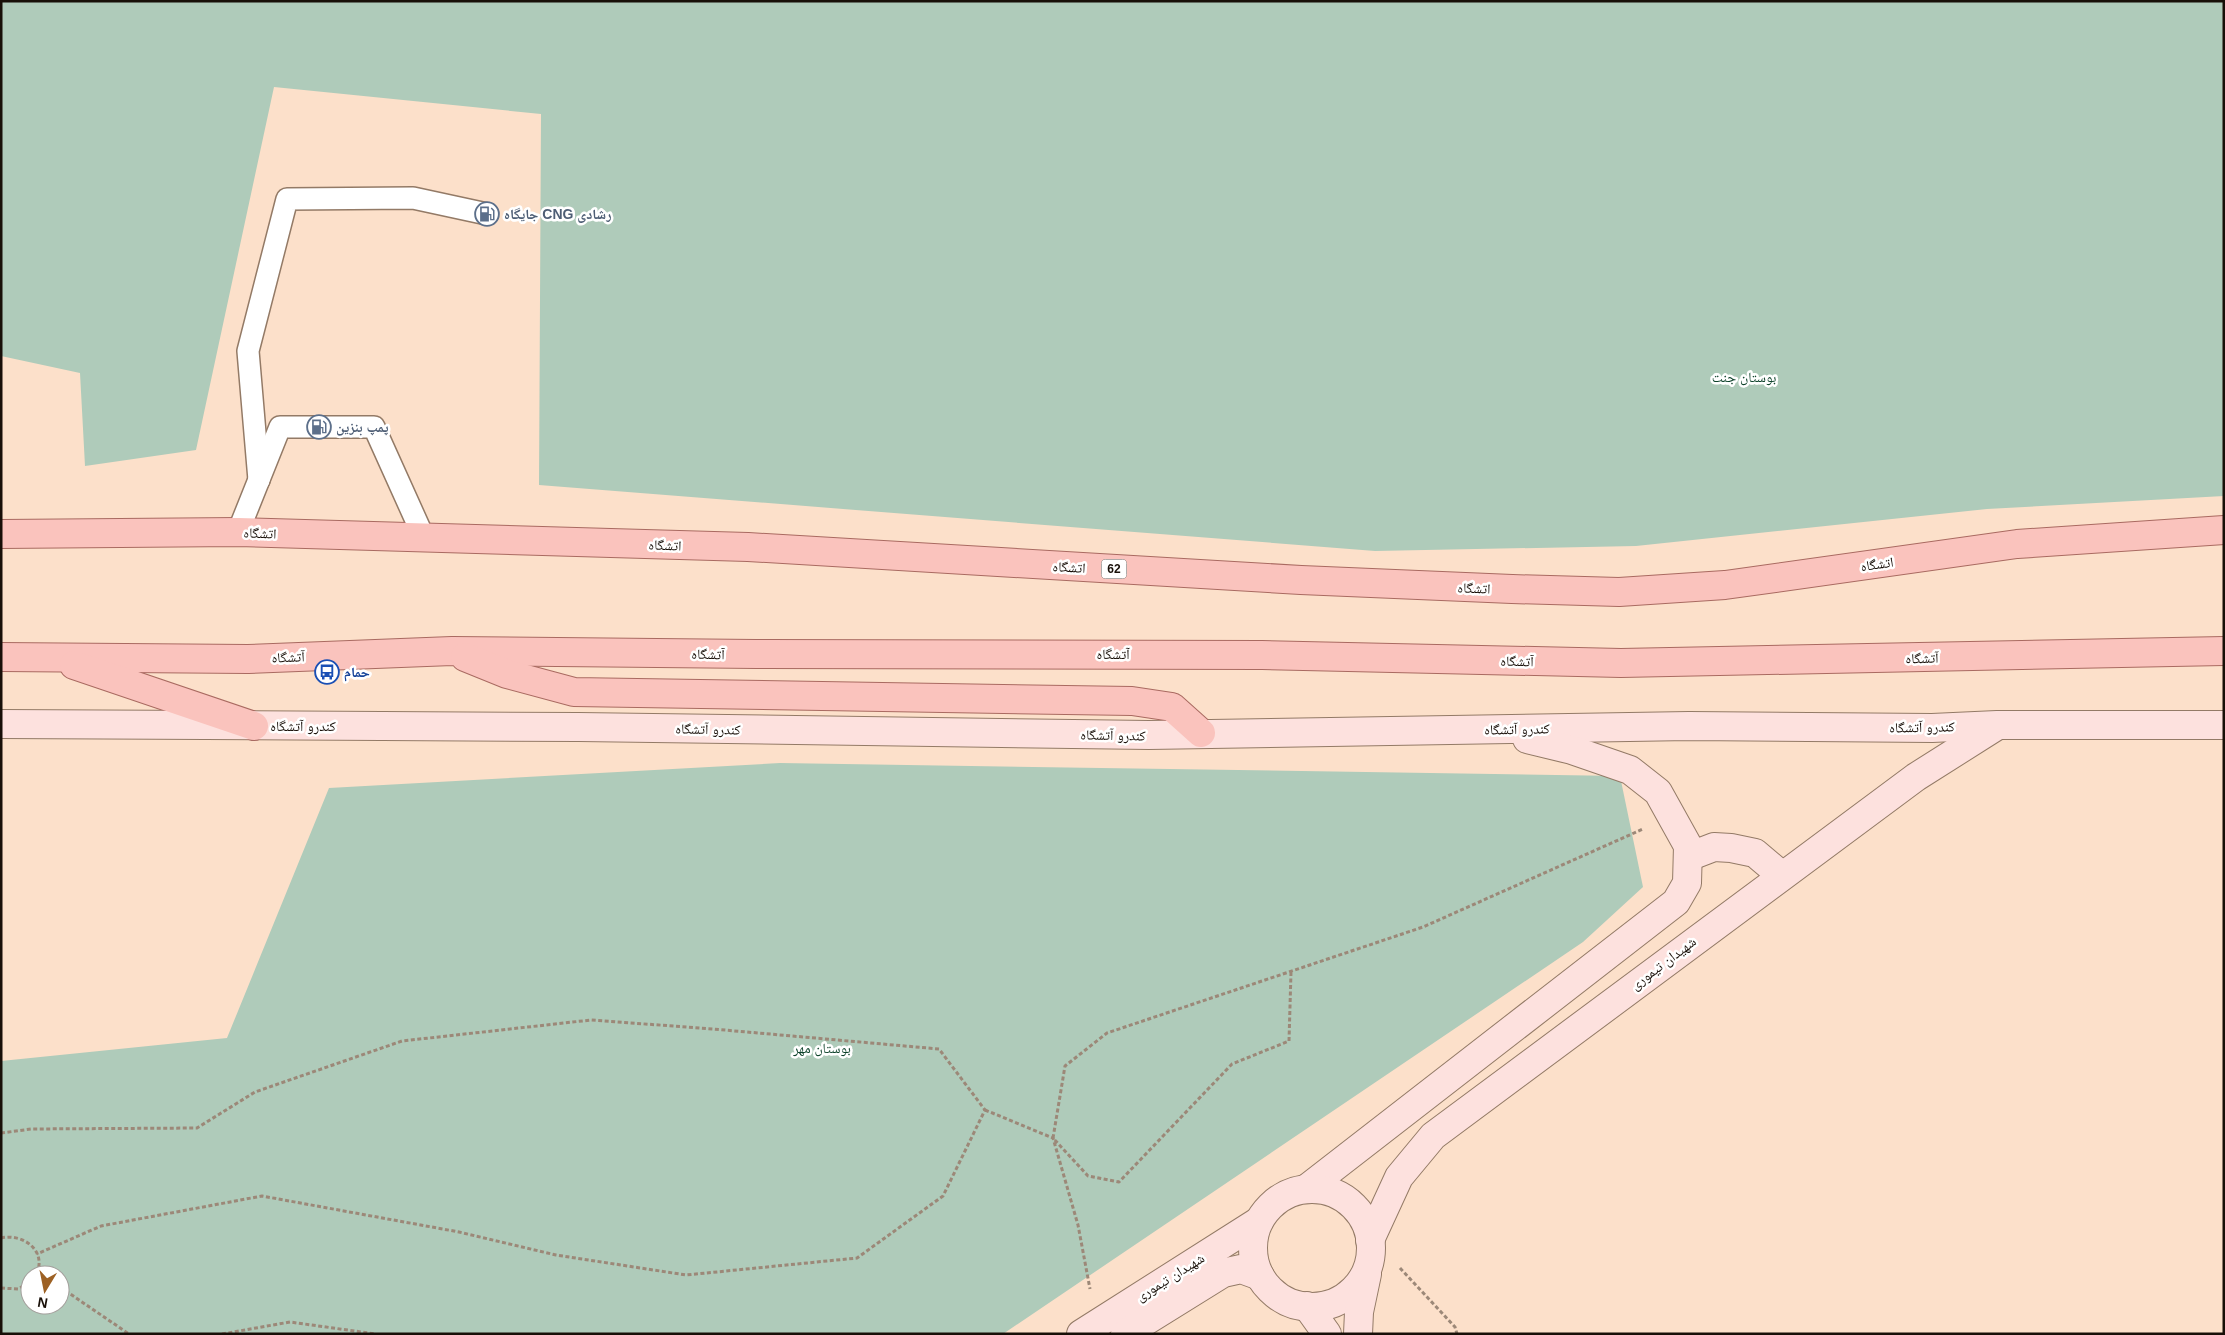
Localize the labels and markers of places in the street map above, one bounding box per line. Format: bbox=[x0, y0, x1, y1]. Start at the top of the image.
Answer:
fuel station icon: جایگاه CNG رشادی bbox=[474, 201, 500, 227]
place label: جایگاه CNG رشادی bbox=[504, 206, 611, 223]
fuel station icon: پمپ بنزین bbox=[306, 414, 332, 440]
place label: پمپ بنزین bbox=[336, 419, 389, 436]
bus stop icon: حمام bbox=[314, 659, 340, 685]
place label: حمام bbox=[344, 664, 370, 682]

